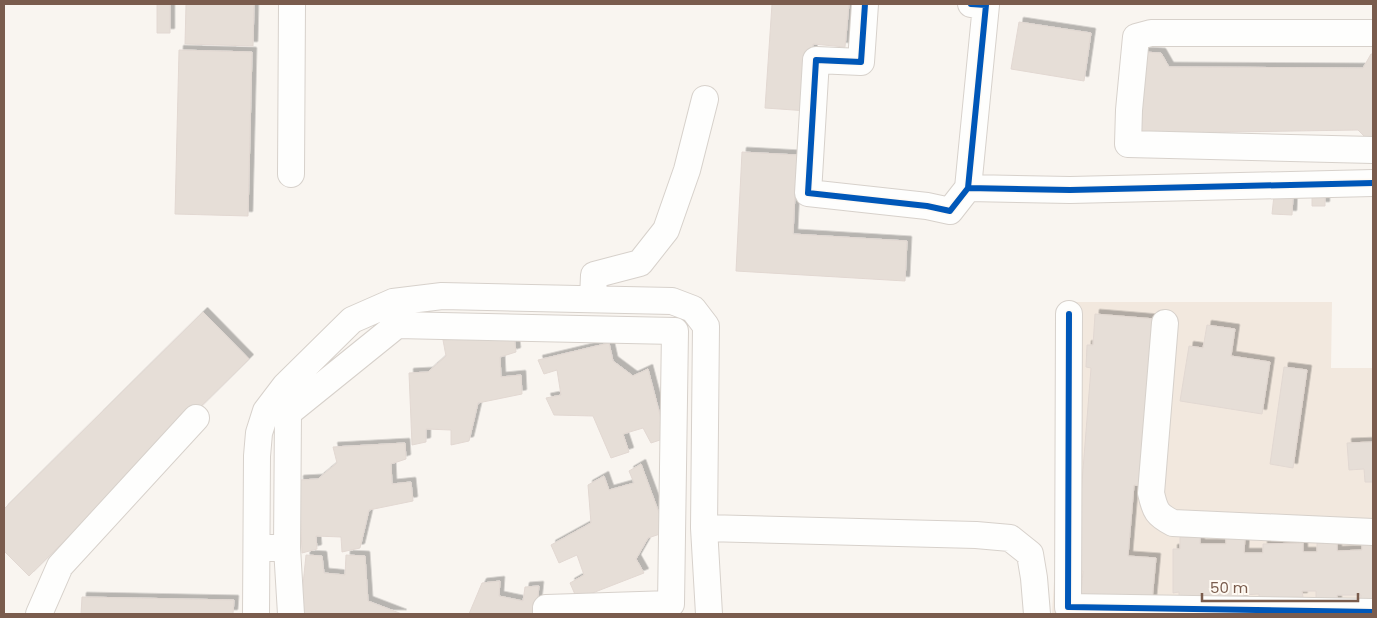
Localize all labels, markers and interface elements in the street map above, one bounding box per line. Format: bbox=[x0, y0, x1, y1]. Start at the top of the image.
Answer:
scale bar bbox=[1202, 570, 1358, 602]
text: 50 m bbox=[1210, 577, 1248, 598]

